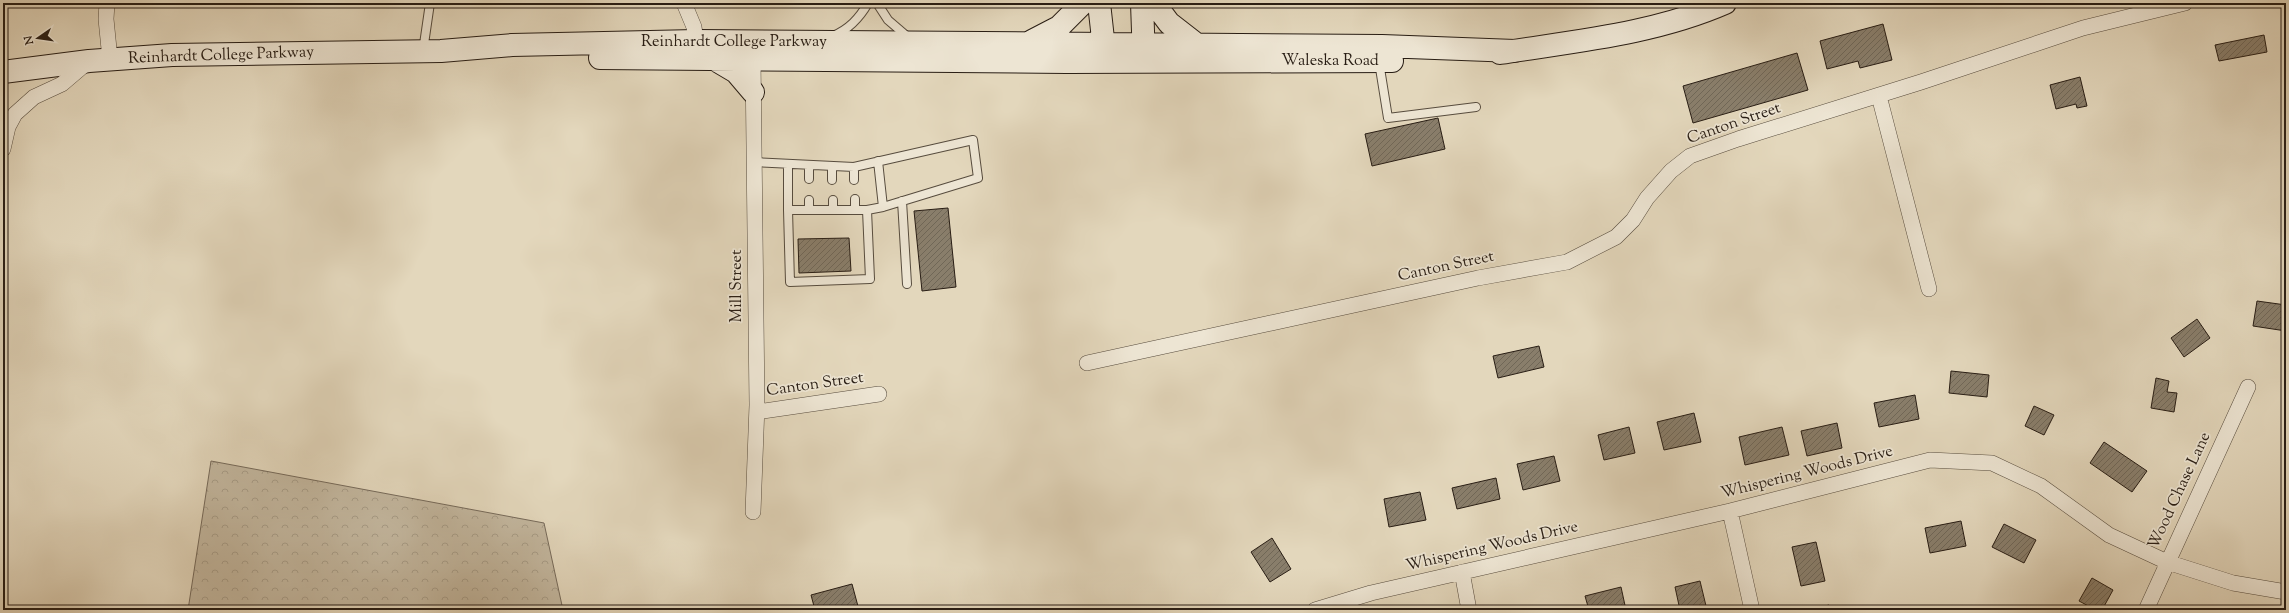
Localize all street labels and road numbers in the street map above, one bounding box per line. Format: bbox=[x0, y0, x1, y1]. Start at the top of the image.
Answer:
street label: Reinhardt College Parkway bbox=[641, 31, 827, 54]
street label: Reinhardt College Parkway bbox=[128, 41, 314, 71]
street label: Waleska Road bbox=[1281, 50, 1379, 73]
street label: Canton Street bbox=[1684, 97, 1784, 151]
street label: Canton Street bbox=[1396, 245, 1497, 288]
street label: Mill Street bbox=[726, 249, 749, 322]
street label: Canton Street bbox=[765, 367, 866, 403]
street label: Wood Chase Lane bbox=[2143, 429, 2217, 553]
street label: Whispering Woods Drive bbox=[1719, 441, 1895, 505]
street label: Whispering Woods Drive bbox=[1404, 516, 1580, 578]

